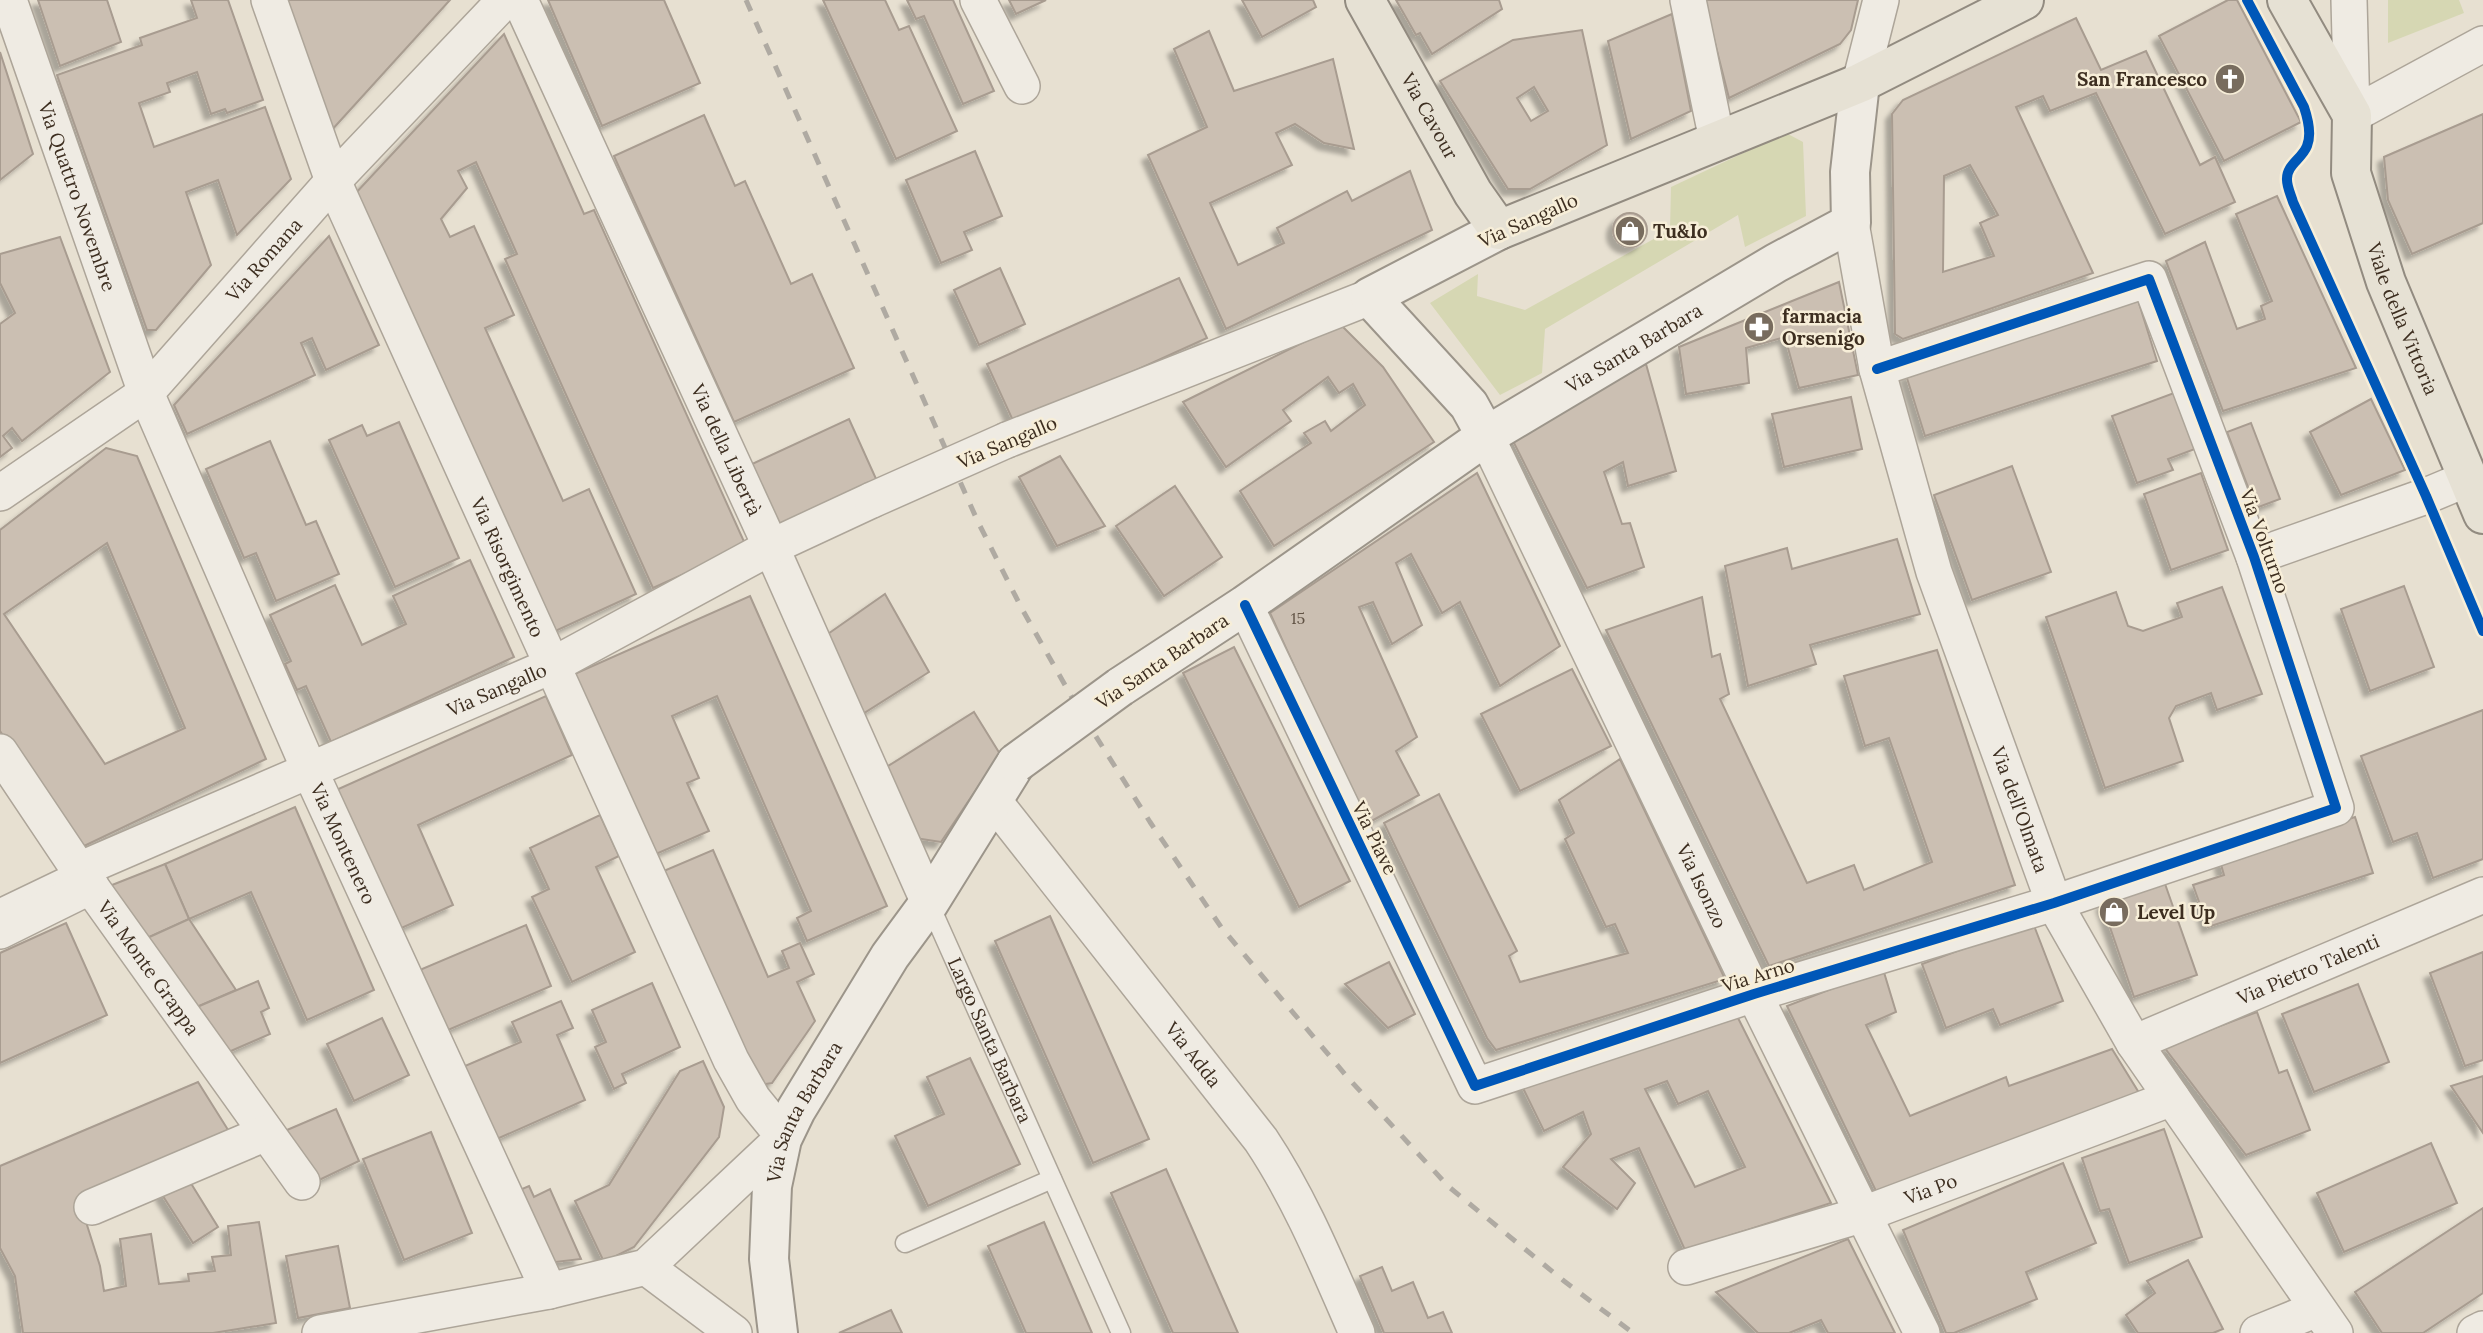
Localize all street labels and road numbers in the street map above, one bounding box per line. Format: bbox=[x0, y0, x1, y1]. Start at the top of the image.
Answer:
street label: Via Cavour bbox=[1396, 68, 1464, 164]
street label: Via Quattro Novembre bbox=[33, 97, 122, 294]
street label: Via Sangallo bbox=[1474, 187, 1581, 253]
street label: Via Romana bbox=[220, 213, 307, 307]
street label: Viale della Vittoria bbox=[2362, 239, 2444, 399]
street label: Via Santa Barbara bbox=[1560, 298, 1707, 398]
street label: Via della Libertà bbox=[685, 379, 767, 520]
street label: Via Sangallo bbox=[953, 410, 1061, 474]
street label: Via Volturno bbox=[2235, 484, 2295, 597]
street label: Via Risorgimento bbox=[465, 493, 550, 641]
street label: Via Santa Barbara bbox=[1090, 608, 1233, 715]
street label: Via Sangallo bbox=[442, 657, 550, 722]
street label: Via dell'Olmata bbox=[1986, 742, 2054, 876]
street label: Via Montenero bbox=[305, 778, 382, 908]
street label: Via Piave bbox=[1347, 797, 1403, 879]
street label: Via Isonzo bbox=[1671, 839, 1732, 932]
street label: Via Monte Grappa bbox=[92, 895, 205, 1040]
street label: Via Pietro Talenti bbox=[2232, 928, 2383, 1010]
street label: Via Arno bbox=[1718, 953, 1797, 998]
street label: Largo Santa Barbara bbox=[943, 954, 1038, 1127]
street label: Via Adda bbox=[1160, 1016, 1227, 1092]
street label: Via Santa Barbara bbox=[761, 1036, 847, 1186]
street label: Via Po bbox=[1900, 1168, 1961, 1210]

